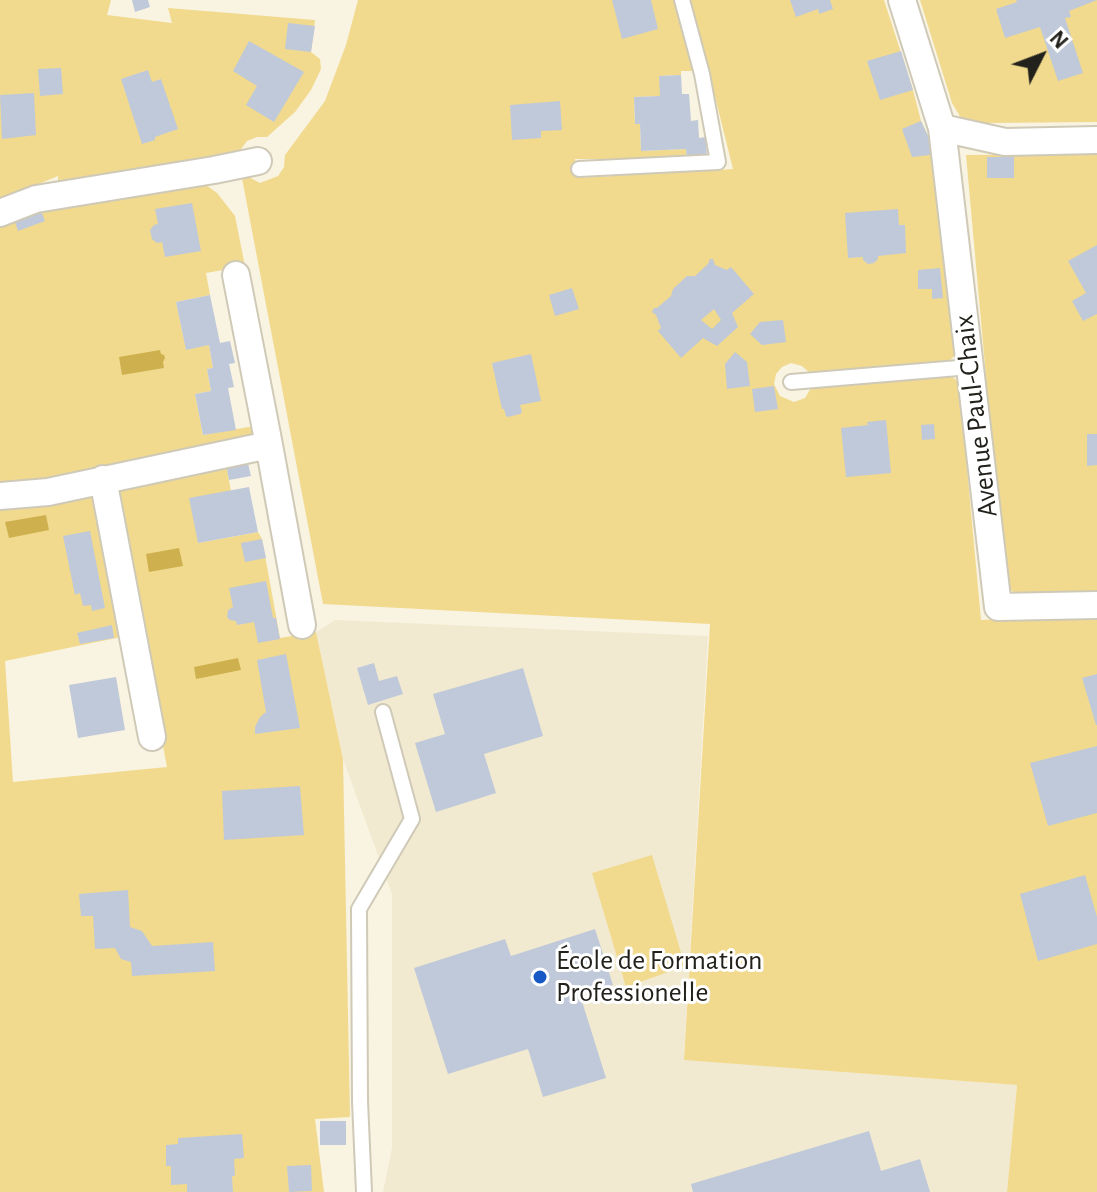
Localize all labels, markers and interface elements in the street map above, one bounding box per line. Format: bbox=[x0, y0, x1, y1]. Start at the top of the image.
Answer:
north arrow bbox=[1001, 16, 1081, 96]
text: N bbox=[1046, 27, 1072, 53]
street label: Avenue Paul-Chaix bbox=[947, 313, 1005, 519]
place label: École de Formation Professionelle bbox=[556, 944, 762, 1010]
marker: École de Formation Professionelle bbox=[531, 968, 549, 986]

